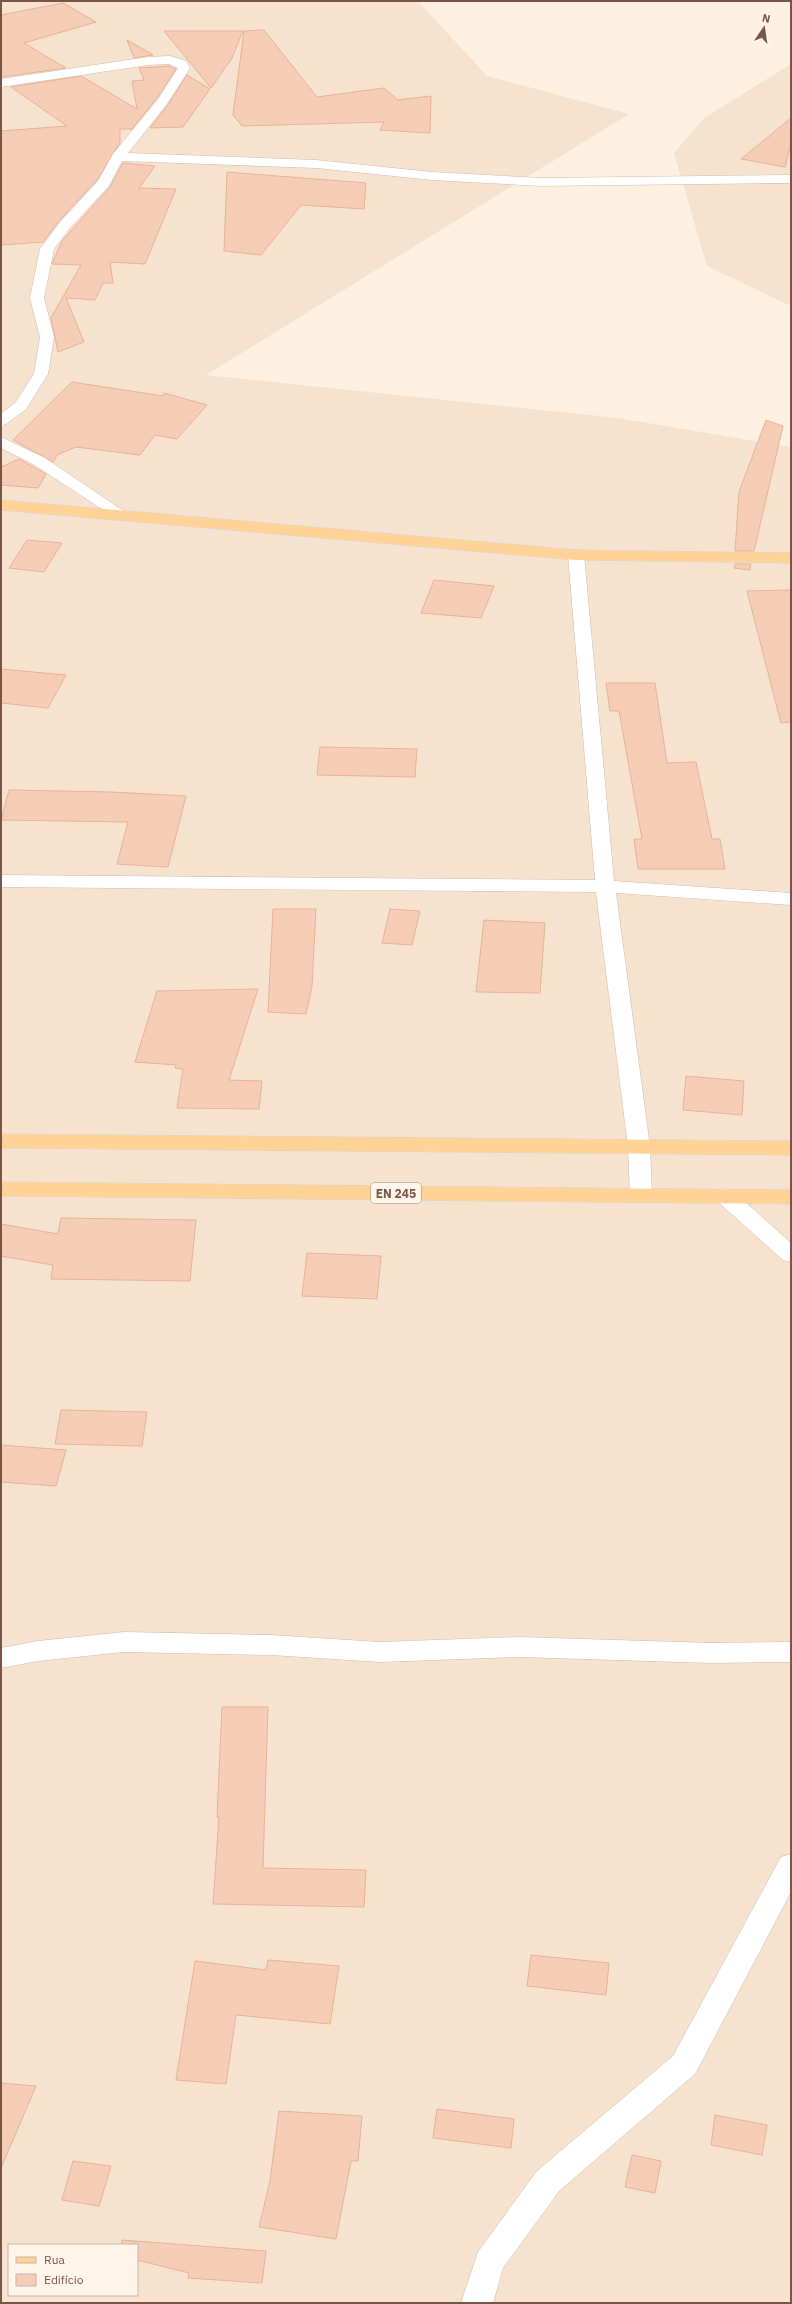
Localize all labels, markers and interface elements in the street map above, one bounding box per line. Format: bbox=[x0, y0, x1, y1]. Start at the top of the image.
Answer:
north arrow bbox=[744, 8, 784, 48]
text: N bbox=[761, 11, 772, 26]
road number: EN 245 bbox=[371, 1183, 421, 1203]
legend bbox=[8, 2244, 138, 2296]
text: Rua bbox=[44, 2252, 65, 2267]
text: Edifício bbox=[44, 2272, 84, 2287]

